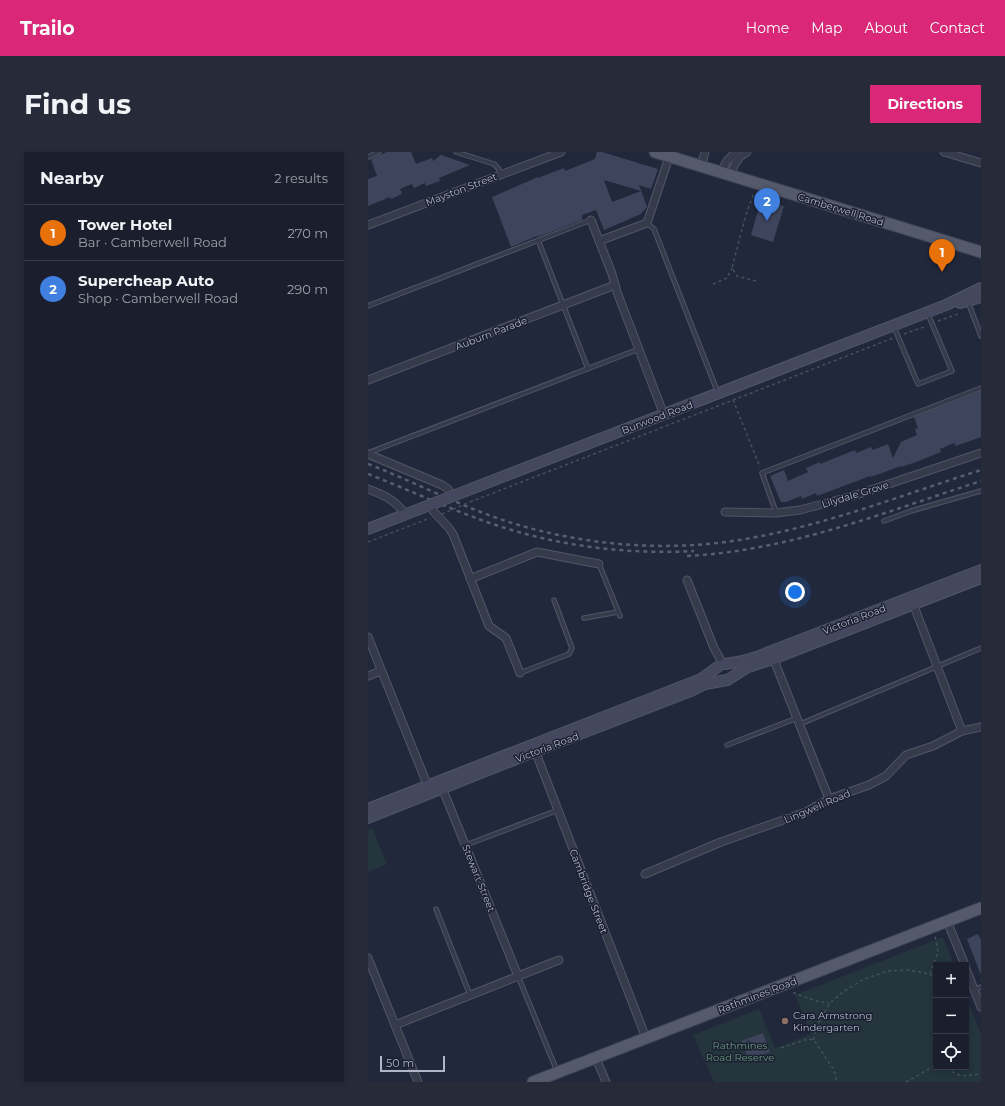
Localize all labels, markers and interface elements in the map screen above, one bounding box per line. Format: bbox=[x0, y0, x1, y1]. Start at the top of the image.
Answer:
text: Trailo bbox=[20, 17, 75, 40]
text: Home bbox=[746, 19, 789, 37]
text: Map bbox=[811, 19, 842, 37]
text: About bbox=[864, 19, 908, 37]
text: Contact bbox=[930, 19, 985, 37]
button: Directions bbox=[870, 85, 981, 123]
text: Find us bbox=[24, 87, 131, 121]
text: Nearby bbox=[40, 168, 104, 188]
text: 2 results bbox=[274, 170, 328, 186]
street label: Mayston Street bbox=[424, 170, 499, 209]
pin: 2 bbox=[754, 188, 780, 221]
street label: Camberwell Road bbox=[796, 190, 885, 229]
text: Tower Hotel bbox=[78, 215, 172, 234]
text: 1 bbox=[50, 225, 56, 241]
text: 270 m bbox=[287, 225, 328, 241]
text: Bar · Camberwell Road bbox=[78, 234, 227, 250]
pin: 1 bbox=[929, 239, 955, 272]
text: Supercheap Auto bbox=[78, 271, 214, 290]
text: 2 bbox=[49, 281, 57, 297]
text: 290 m bbox=[287, 281, 328, 297]
text: Shop · Camberwell Road bbox=[78, 290, 238, 306]
street label: Auburn Parade bbox=[453, 314, 529, 353]
street label: Burwood Road bbox=[620, 398, 695, 437]
street label: Lilydale Grove bbox=[820, 478, 890, 511]
your location bbox=[785, 582, 805, 602]
street label: Victoria Road bbox=[821, 601, 888, 637]
street label: Victoria Road bbox=[514, 729, 581, 765]
street label: Lingwell Road bbox=[782, 787, 852, 826]
street label: Stewart Street bbox=[459, 843, 498, 914]
street label: Cambridge Street bbox=[566, 847, 611, 935]
map controls bbox=[933, 962, 969, 1070]
button: + bbox=[933, 962, 969, 998]
street label: Rathmines Road bbox=[716, 974, 799, 1017]
button: − bbox=[933, 998, 969, 1034]
place label: Cara Armstrong Kindergarten bbox=[793, 1009, 872, 1034]
marker: Cara Armstrong Kindergarten bbox=[780, 1016, 790, 1026]
button: locate bbox=[933, 1034, 969, 1070]
park label: Rathmines Road Reserve bbox=[706, 1039, 774, 1064]
scale bar bbox=[380, 1054, 445, 1073]
text: 50 m bbox=[386, 1056, 414, 1070]

